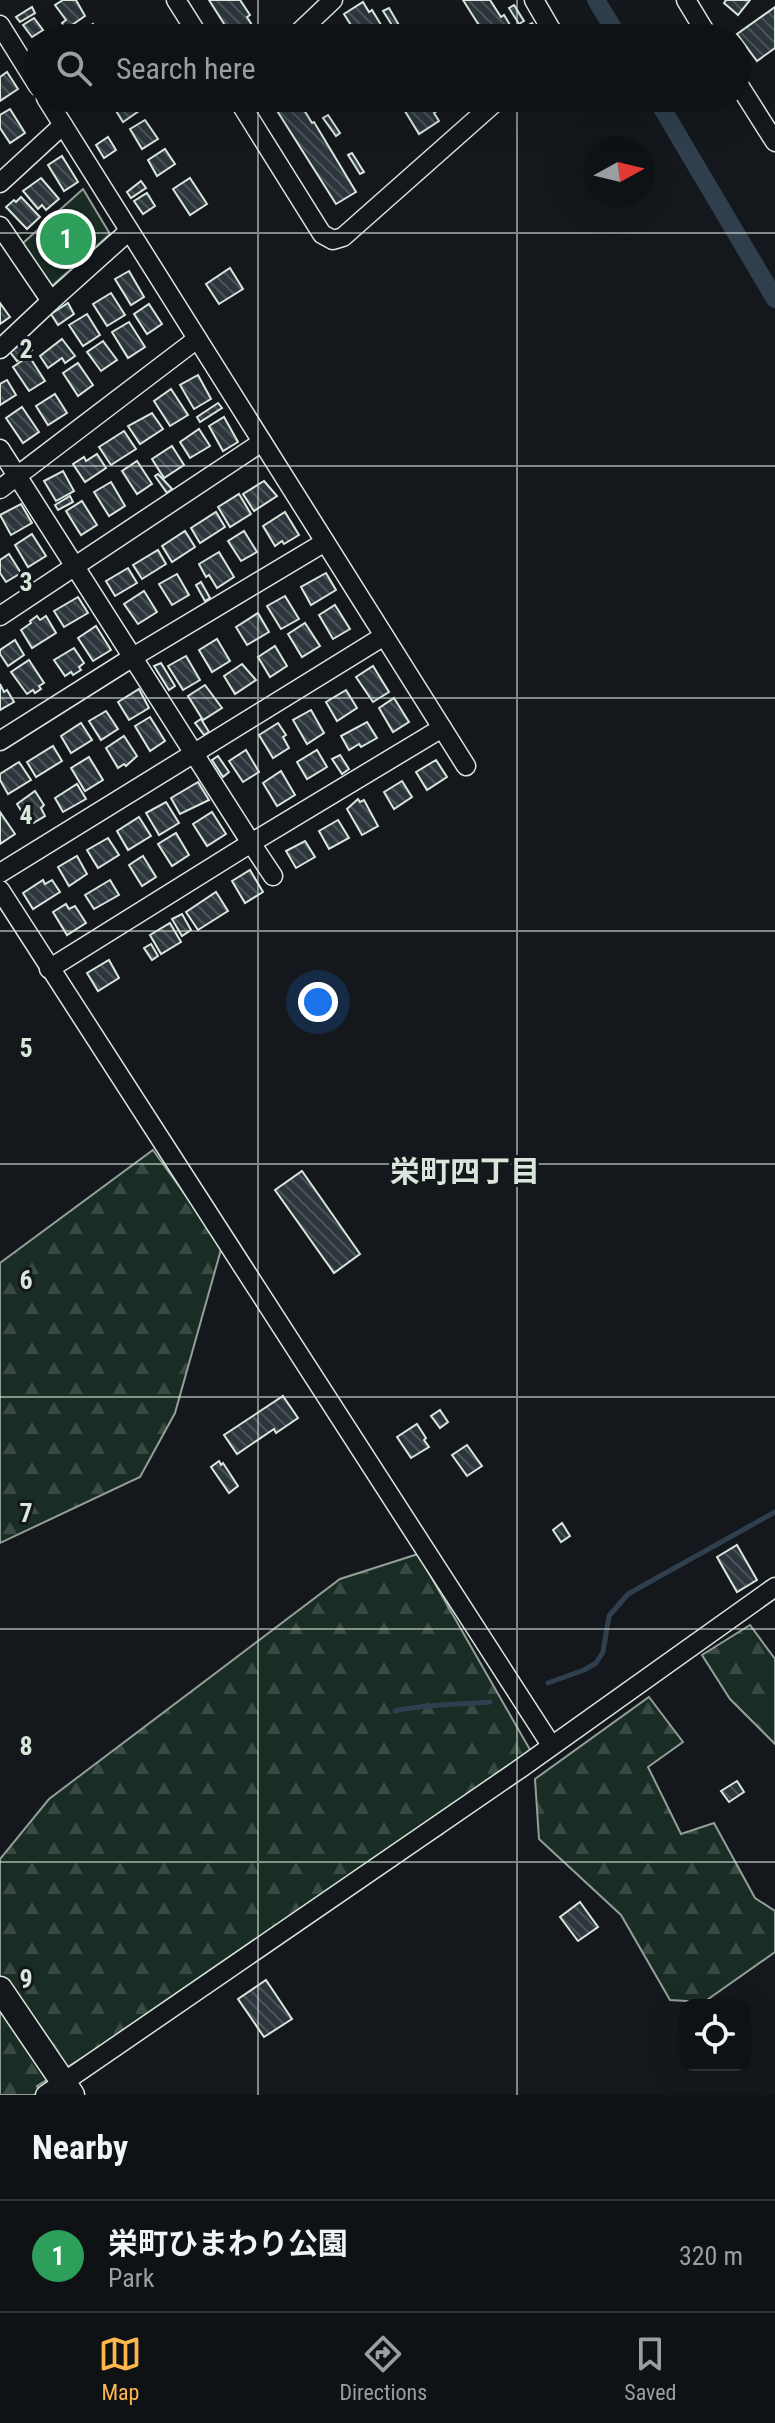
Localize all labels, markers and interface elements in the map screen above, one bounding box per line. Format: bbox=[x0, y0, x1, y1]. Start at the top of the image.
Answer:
search box bbox=[24, 24, 751, 112]
icon: search bbox=[52, 46, 96, 90]
text: Search here bbox=[116, 51, 256, 86]
north arrow bbox=[583, 136, 655, 208]
pin: 1 bbox=[40, 209, 92, 269]
text: 2 bbox=[19, 334, 33, 364]
text: 3 bbox=[19, 567, 33, 597]
text: 4 bbox=[19, 800, 33, 830]
your location bbox=[298, 982, 338, 1022]
text: 5 bbox=[19, 1033, 33, 1063]
district label: 栄町四丁目 bbox=[390, 1154, 540, 1189]
text: 6 bbox=[19, 1265, 33, 1295]
text: 7 bbox=[19, 1498, 33, 1528]
text: 8 bbox=[19, 1731, 33, 1761]
text: 9 bbox=[19, 1964, 33, 1994]
map controls bbox=[679, 1999, 751, 2071]
button: locate bbox=[679, 1999, 751, 2071]
text: Nearby bbox=[32, 2127, 128, 2167]
text: 栄町ひまわり公園 bbox=[108, 2226, 348, 2261]
text: 1 bbox=[51, 2241, 65, 2271]
text: 320 m bbox=[679, 2241, 743, 2271]
text: Park bbox=[108, 2263, 154, 2293]
tab: Map bbox=[98, 2332, 142, 2405]
tab: Directions bbox=[339, 2332, 427, 2405]
tab: Saved bbox=[624, 2332, 677, 2405]

